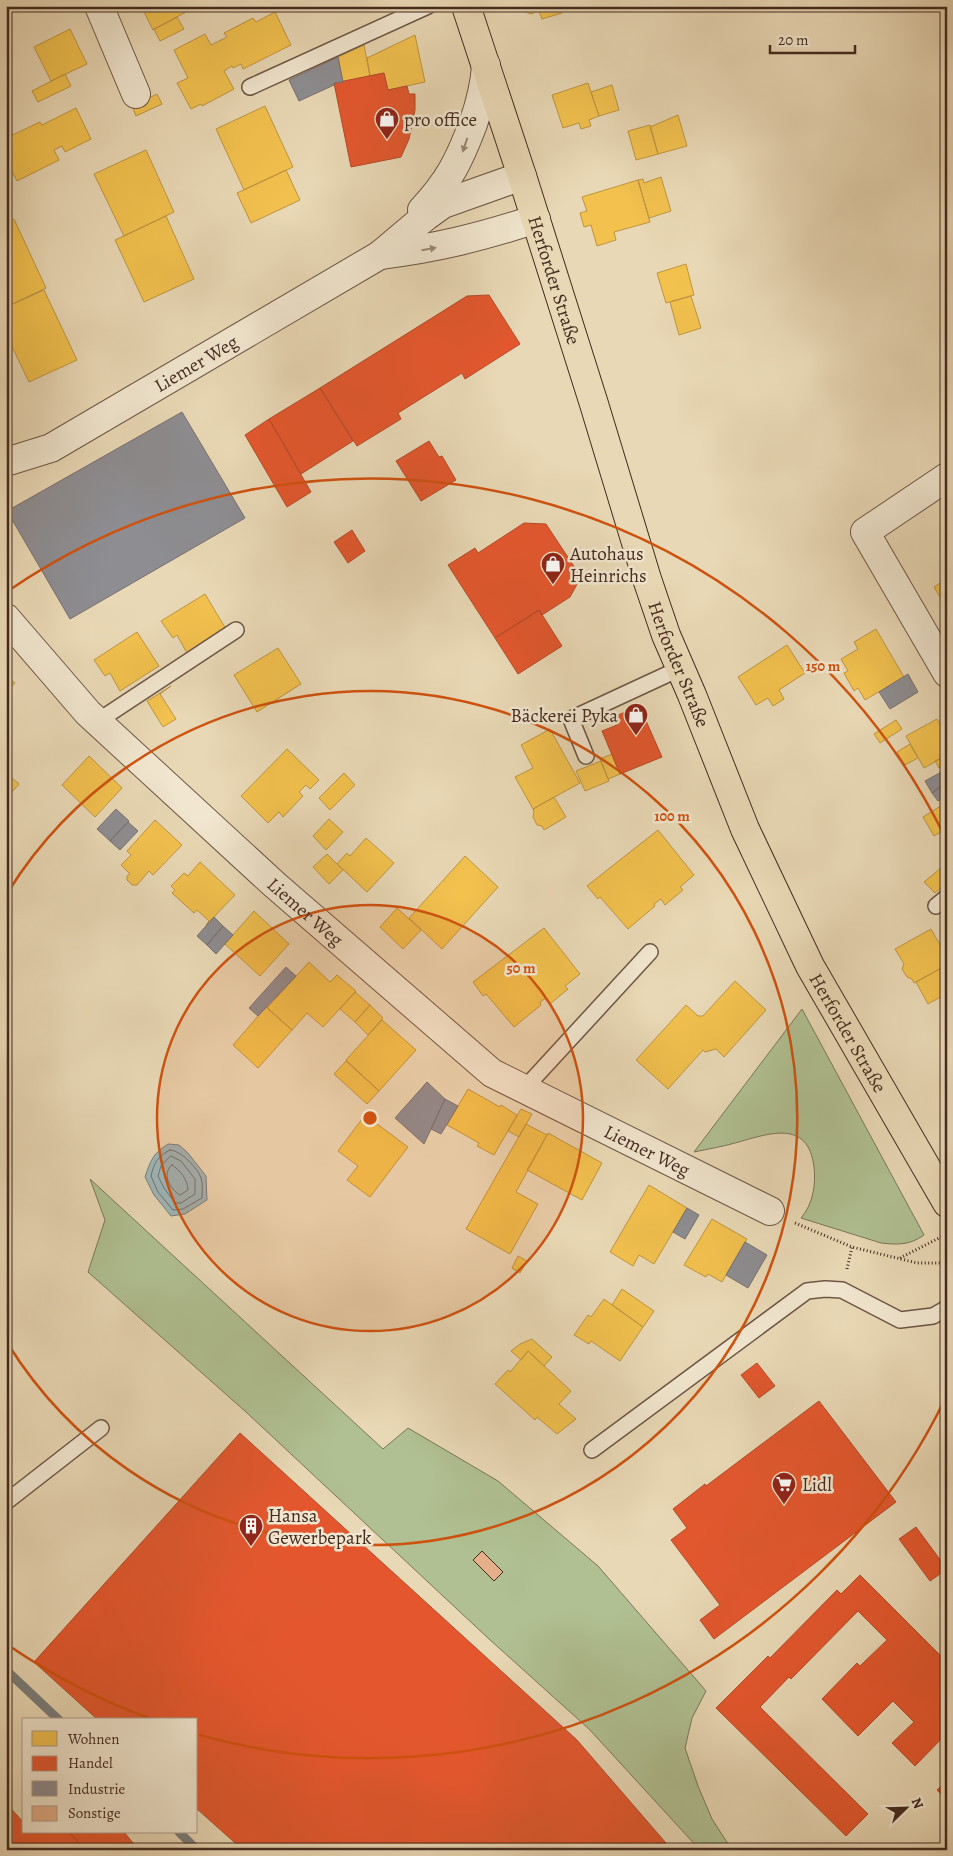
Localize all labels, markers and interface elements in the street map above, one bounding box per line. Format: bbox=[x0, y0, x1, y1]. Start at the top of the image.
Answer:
scale bar bbox=[770, 22, 856, 54]
text: 20 m bbox=[778, 30, 809, 50]
shop icon: pro office bbox=[374, 106, 400, 140]
place label: pro office bbox=[404, 107, 477, 133]
one-way arrow bbox=[461, 138, 469, 153]
street label: Herforder Straße bbox=[521, 212, 586, 348]
one-way arrow bbox=[421, 244, 437, 252]
street label: Liemer Weg bbox=[150, 329, 243, 399]
place label: Autohaus Heinrichs bbox=[569, 541, 647, 589]
shop icon: Autohaus Heinrichs bbox=[540, 551, 566, 585]
street label: Herforder Straße bbox=[641, 598, 716, 731]
text: 150 m bbox=[806, 656, 841, 676]
shop icon: Bäckerei Pyka bbox=[623, 702, 649, 736]
place label: Bäckerei Pyka bbox=[510, 703, 618, 729]
text: 100 m bbox=[654, 806, 690, 826]
street label: Liemer Weg bbox=[261, 872, 349, 953]
text: 50 m bbox=[506, 958, 536, 978]
street label: Herforder Straße bbox=[803, 968, 892, 1098]
centre of rings bbox=[361, 1109, 379, 1127]
street label: Liemer Weg bbox=[599, 1119, 695, 1183]
supermarket icon: Lidl bbox=[771, 1471, 797, 1505]
place label: Lidl bbox=[802, 1472, 832, 1498]
place label: Hansa Gewerbepark bbox=[268, 1503, 372, 1551]
building icon: Hansa Gewerbepark bbox=[238, 1513, 264, 1547]
legend bbox=[22, 1718, 198, 1834]
text: Wohnen bbox=[67, 1729, 120, 1749]
text: Handel bbox=[68, 1753, 113, 1773]
text: Industrie bbox=[68, 1779, 126, 1799]
north arrow bbox=[880, 1784, 930, 1834]
text: N bbox=[907, 1795, 928, 1812]
text: Sonstige bbox=[68, 1803, 121, 1823]

